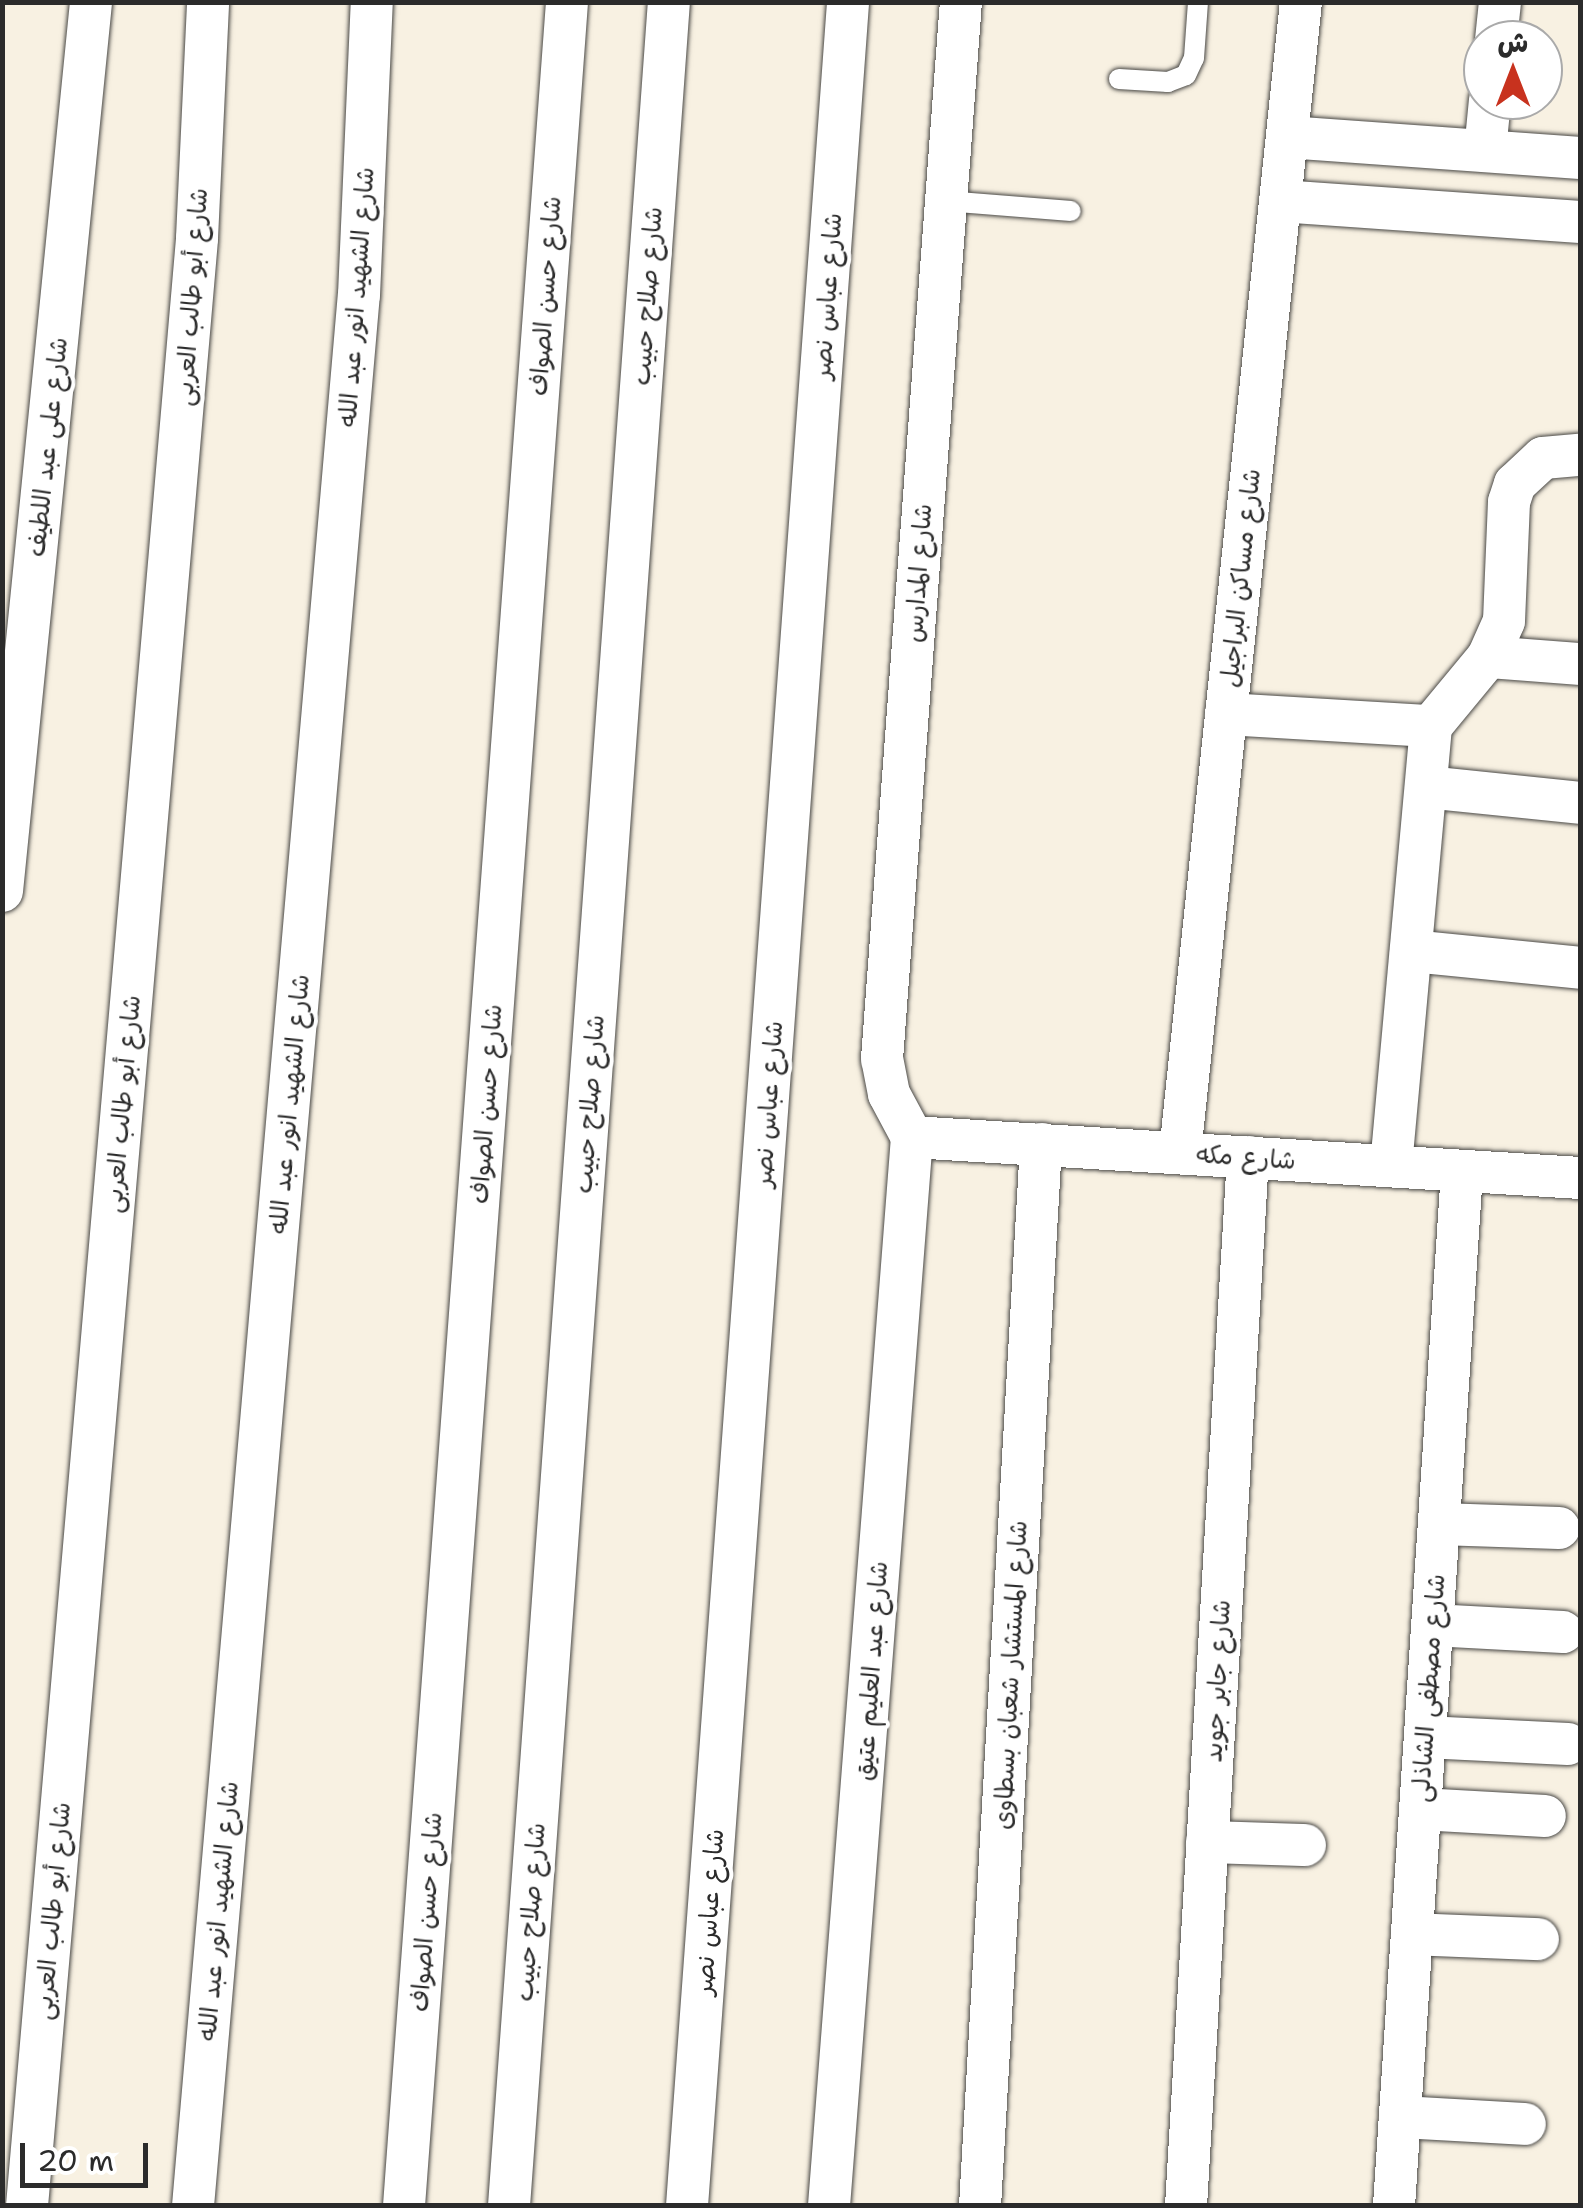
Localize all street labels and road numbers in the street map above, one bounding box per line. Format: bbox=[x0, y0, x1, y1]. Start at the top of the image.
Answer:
street label: شارع الشهيد انور عبد الله bbox=[332, 166, 380, 428]
street label: شارع أبو طالب العربى bbox=[168, 187, 214, 407]
street label: شارع حسن الصواف bbox=[523, 195, 567, 397]
street label: شارع صلاح حبيب bbox=[626, 206, 668, 386]
street label: شارع عباس نصر bbox=[806, 212, 848, 380]
street label: شارع على عبد اللطيف bbox=[21, 336, 73, 558]
street label: شارع مساكن البراجيل bbox=[1214, 467, 1266, 689]
street label: شارع المدارس bbox=[898, 503, 938, 643]
street label: شارع الشهيد انور عبد الله bbox=[263, 973, 315, 1235]
street label: شارع أبو طالب العربى bbox=[98, 994, 146, 1214]
street label: شارع حسن الصواف bbox=[464, 1003, 508, 1205]
street label: شارع صلاح حبيب bbox=[568, 1014, 610, 1194]
street label: شارع عباس نصر bbox=[747, 1020, 789, 1188]
street label: شارع مكه bbox=[1195, 1139, 1297, 1175]
street label: شارع المستشار شعبان بسطاوى bbox=[987, 1520, 1033, 1830]
street label: شارع عبد العليم عتيق bbox=[848, 1560, 894, 1782]
street label: شارع مصطفى الشاذلى bbox=[1405, 1573, 1451, 1803]
street label: شارع جابر جويد bbox=[1198, 1599, 1236, 1763]
street label: شارع الشهيد انور عبد الله bbox=[192, 1780, 244, 2042]
street label: شارع أبو طالب العربى bbox=[28, 1801, 76, 2021]
street label: شارع حسن الصواف bbox=[404, 1811, 448, 2013]
street label: شارع صلاح حبيب bbox=[509, 1822, 551, 2002]
street label: شارع عباس نصر bbox=[688, 1828, 730, 1996]

